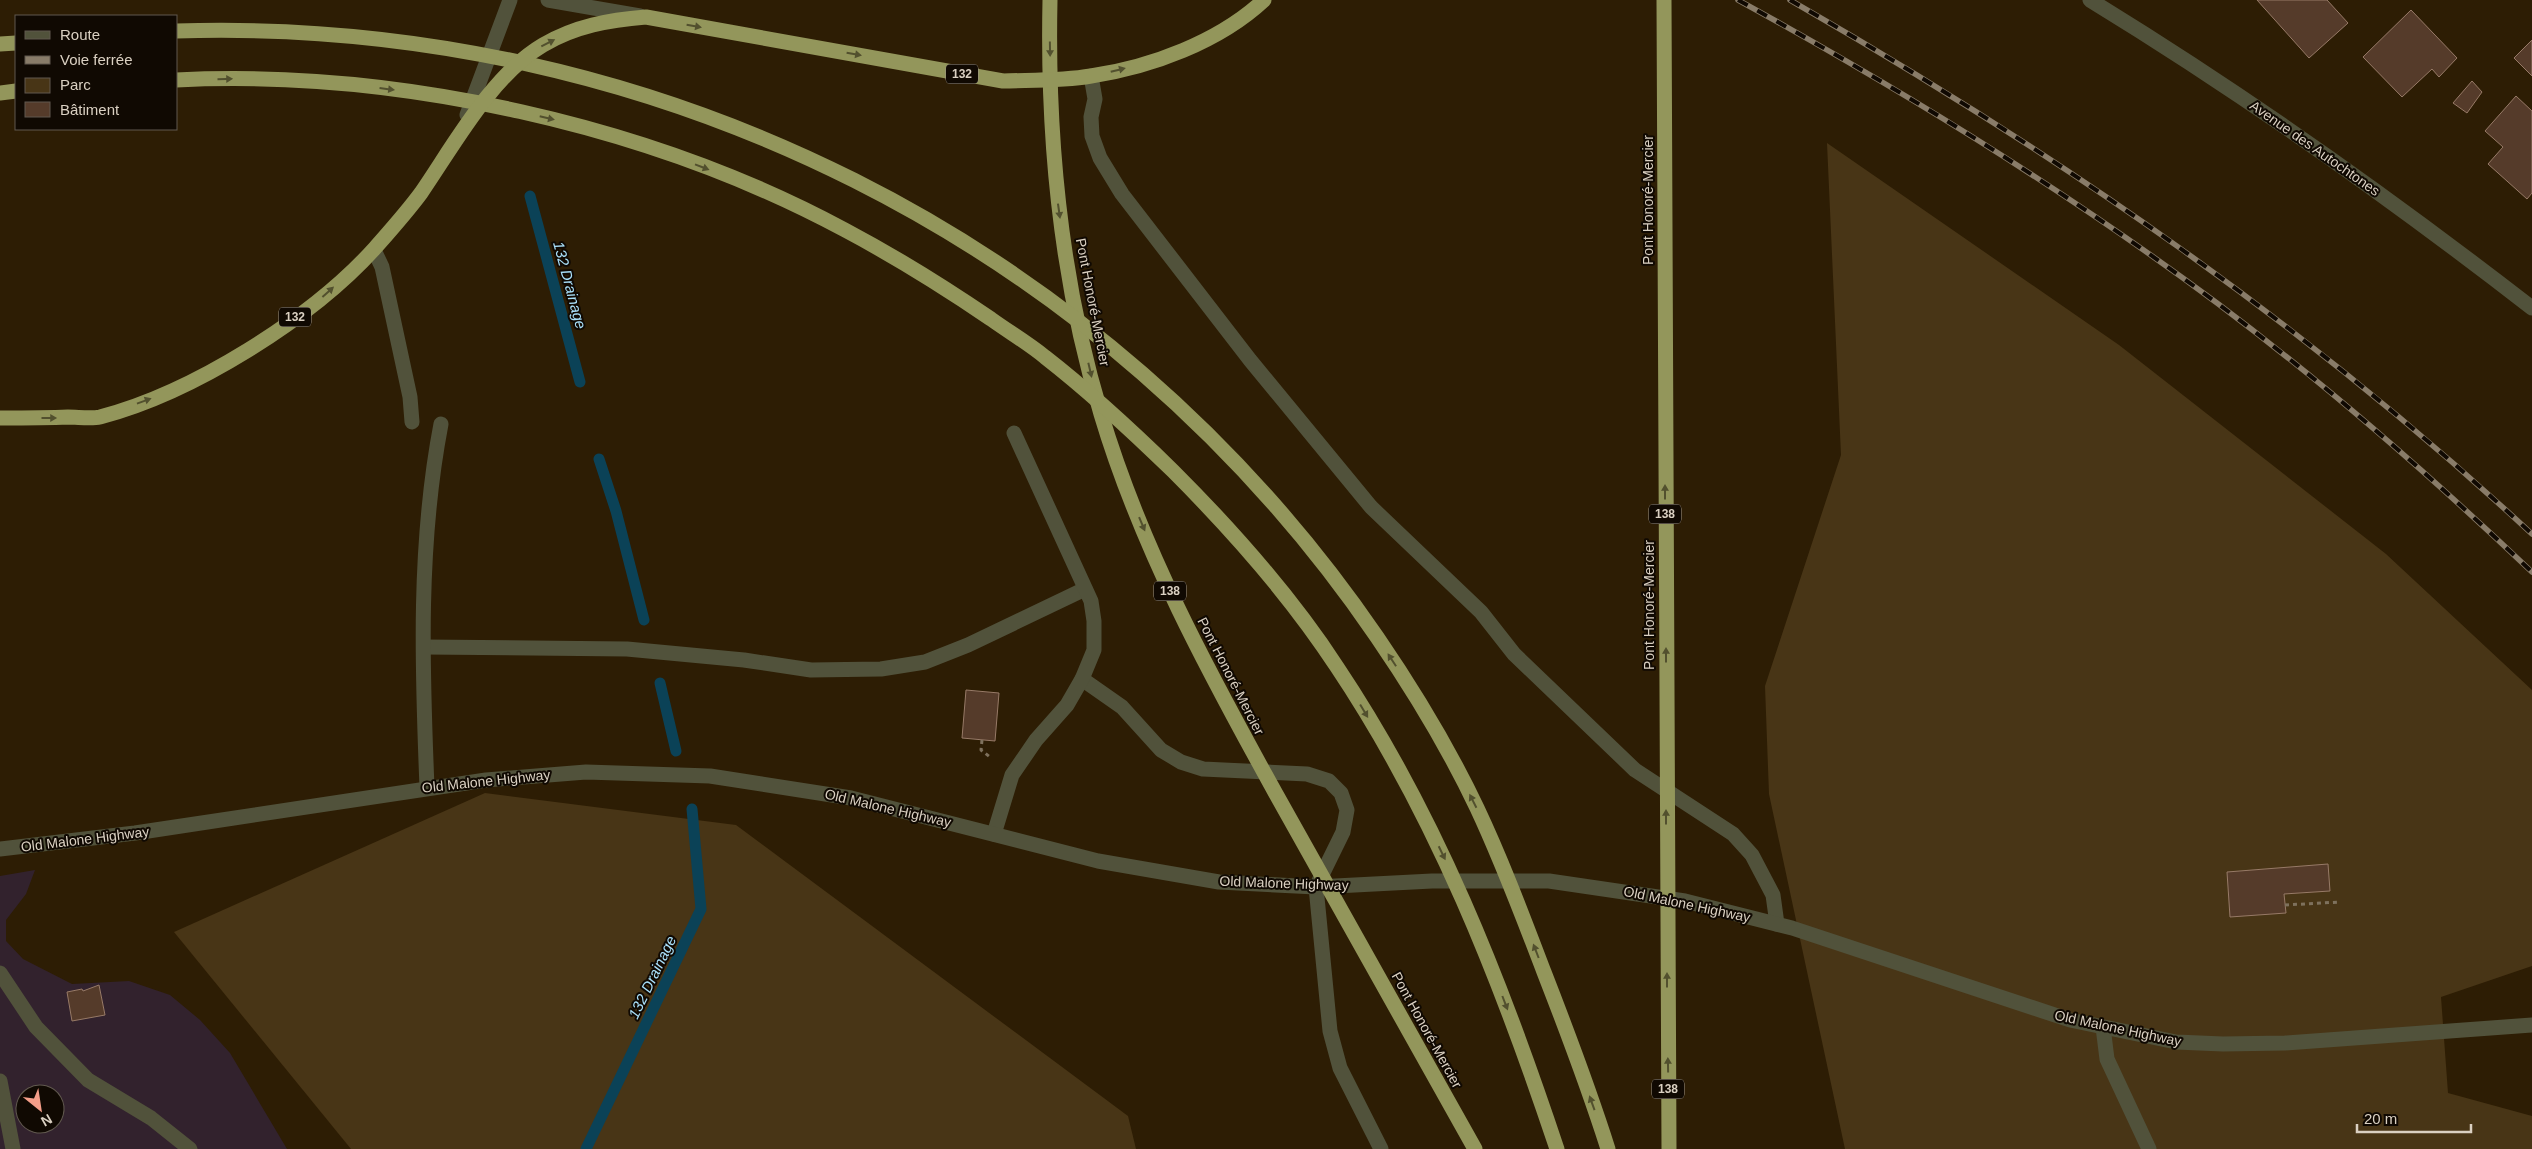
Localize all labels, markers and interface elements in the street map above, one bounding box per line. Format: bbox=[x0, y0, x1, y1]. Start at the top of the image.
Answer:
legend bbox=[15, 15, 178, 130]
one-way arrow bbox=[687, 22, 703, 30]
text: Route bbox=[60, 26, 100, 43]
one-way arrow bbox=[540, 39, 555, 47]
one-way arrow bbox=[1046, 41, 1054, 57]
text: Voie ferrée bbox=[60, 51, 133, 68]
one-way arrow bbox=[847, 51, 863, 59]
road number: 132 bbox=[946, 64, 978, 84]
one-way arrow bbox=[1111, 66, 1126, 74]
one-way arrow bbox=[217, 75, 233, 83]
text: Parc bbox=[60, 76, 91, 93]
one-way arrow bbox=[379, 85, 395, 93]
street label: Avenue des Autochtones bbox=[2247, 97, 2383, 199]
text: Bâtiment bbox=[60, 101, 120, 118]
one-way arrow bbox=[539, 114, 554, 122]
street label: Pont Honoré-Mercier bbox=[1640, 135, 1656, 265]
one-way arrow bbox=[695, 163, 709, 171]
one-way arrow bbox=[1056, 203, 1064, 219]
street label: Pont Honoré-Mercier bbox=[1073, 237, 1113, 368]
water label: 132 Drainage bbox=[550, 239, 590, 331]
one-way arrow bbox=[322, 286, 334, 298]
road number: 132 bbox=[279, 308, 311, 326]
one-way arrow bbox=[1086, 363, 1094, 378]
one-way arrow bbox=[137, 397, 152, 404]
one-way arrow bbox=[41, 413, 57, 421]
one-way arrow bbox=[1661, 484, 1669, 500]
road number: 138 bbox=[1649, 504, 1681, 524]
one-way arrow bbox=[1138, 517, 1146, 531]
street label: Pont Honoré-Mercier bbox=[1641, 540, 1657, 670]
road number: 138 bbox=[1154, 582, 1186, 600]
street label: Pont Honoré-Mercier bbox=[1194, 614, 1268, 738]
one-way arrow bbox=[1662, 646, 1670, 662]
one-way arrow bbox=[1387, 653, 1397, 667]
one-way arrow bbox=[1360, 704, 1369, 717]
street label: Old Malone Highway bbox=[421, 766, 551, 796]
street label: Old Malone Highway bbox=[823, 786, 953, 830]
one-way arrow bbox=[1469, 794, 1477, 808]
one-way arrow bbox=[1662, 809, 1670, 825]
street label: Old Malone Highway bbox=[20, 823, 150, 855]
one-way arrow bbox=[1438, 846, 1446, 860]
street label: Old Malone Highway bbox=[1219, 873, 1349, 893]
street label: Old Malone Highway bbox=[1622, 883, 1752, 925]
water label: 132 Drainage bbox=[625, 933, 679, 1021]
one-way arrow bbox=[1532, 943, 1539, 958]
street label: Pont Honoré-Mercier bbox=[1389, 969, 1466, 1091]
one-way arrow bbox=[1663, 971, 1671, 987]
one-way arrow bbox=[1501, 996, 1509, 1011]
street label: Old Malone Highway bbox=[2053, 1007, 2183, 1049]
one-way arrow bbox=[1664, 1057, 1672, 1073]
road number: 138 bbox=[1652, 1080, 1684, 1098]
north arrow bbox=[15, 1084, 65, 1134]
one-way arrow bbox=[1588, 1095, 1596, 1110]
scale bar bbox=[2357, 1102, 2471, 1134]
text: 20 m bbox=[2364, 1110, 2397, 1127]
text: N bbox=[38, 1111, 55, 1130]

